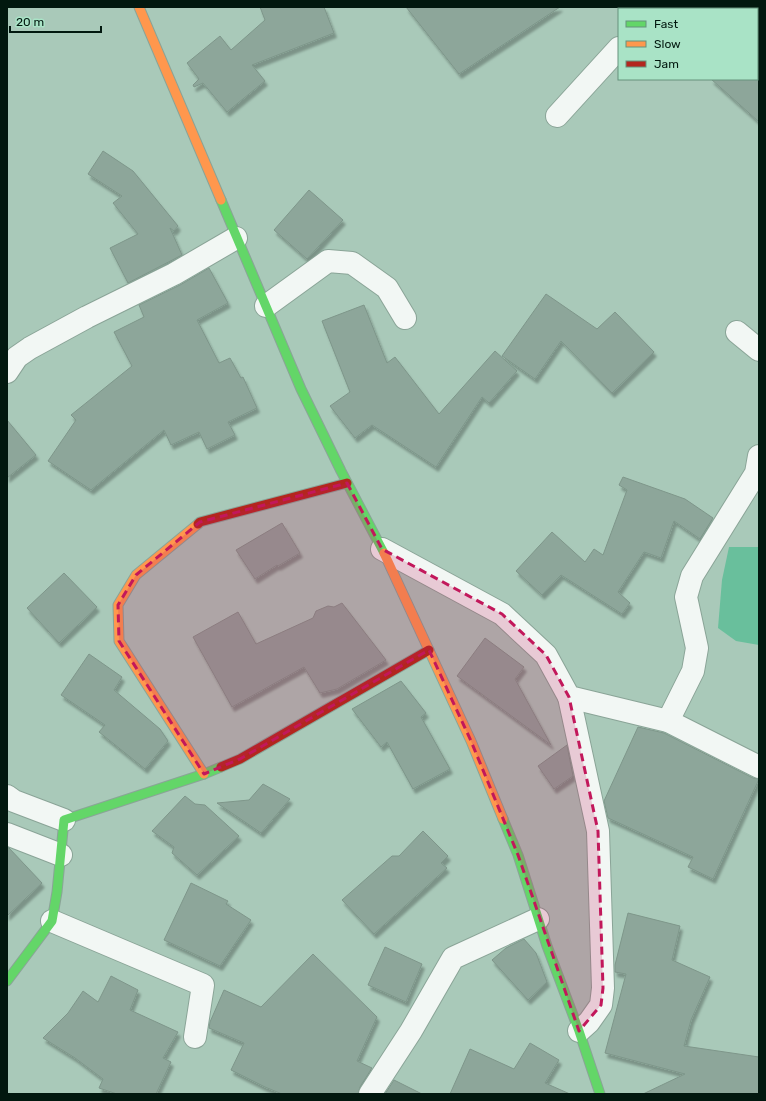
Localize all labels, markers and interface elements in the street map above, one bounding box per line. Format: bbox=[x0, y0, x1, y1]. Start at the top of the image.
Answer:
scale bar bbox=[10, 8, 101, 34]
legend bbox=[618, 8, 758, 80]
text: 20 m bbox=[16, 15, 44, 29]
text: Fast bbox=[654, 17, 678, 31]
text: Slow bbox=[654, 37, 681, 51]
text: Jam bbox=[654, 57, 679, 71]

